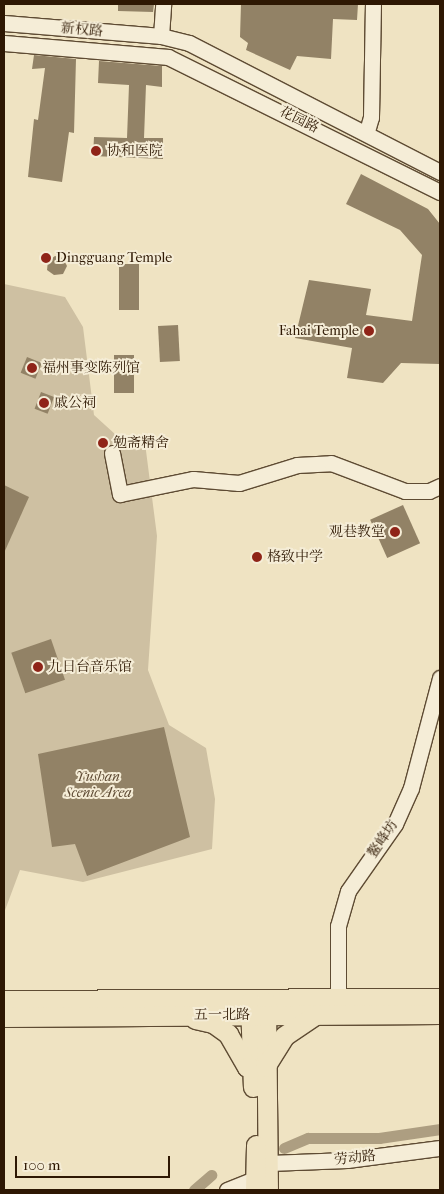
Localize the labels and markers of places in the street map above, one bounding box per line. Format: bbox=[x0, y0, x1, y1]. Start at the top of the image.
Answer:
place label: 协和医院 bbox=[107, 143, 163, 159]
marker: 协和医院 bbox=[89, 144, 103, 158]
place label: Dingguang Temple bbox=[56, 250, 172, 266]
marker: Dingguang Temple bbox=[40, 252, 52, 264]
place label: Fahai Temple bbox=[279, 323, 359, 339]
marker: Fahai Temple bbox=[363, 325, 375, 337]
place label: 福州事变陈列馆 bbox=[42, 360, 140, 376]
marker: 福州事变陈列馆 bbox=[26, 362, 38, 374]
place label: 戚公祠 bbox=[54, 395, 96, 411]
marker: 戚公祠 bbox=[38, 397, 50, 409]
place label: 勉斋精舍 bbox=[113, 435, 169, 451]
marker: 勉斋精舍 bbox=[97, 437, 109, 449]
place label: 观巷教堂 bbox=[329, 524, 385, 540]
marker: 观巷教堂 bbox=[389, 526, 401, 538]
place label: 格致中学 bbox=[267, 549, 323, 565]
marker: 格致中学 bbox=[251, 551, 263, 563]
place label: 九日台音乐馆 bbox=[48, 659, 132, 675]
marker: 九日台音乐馆 bbox=[32, 661, 44, 673]

